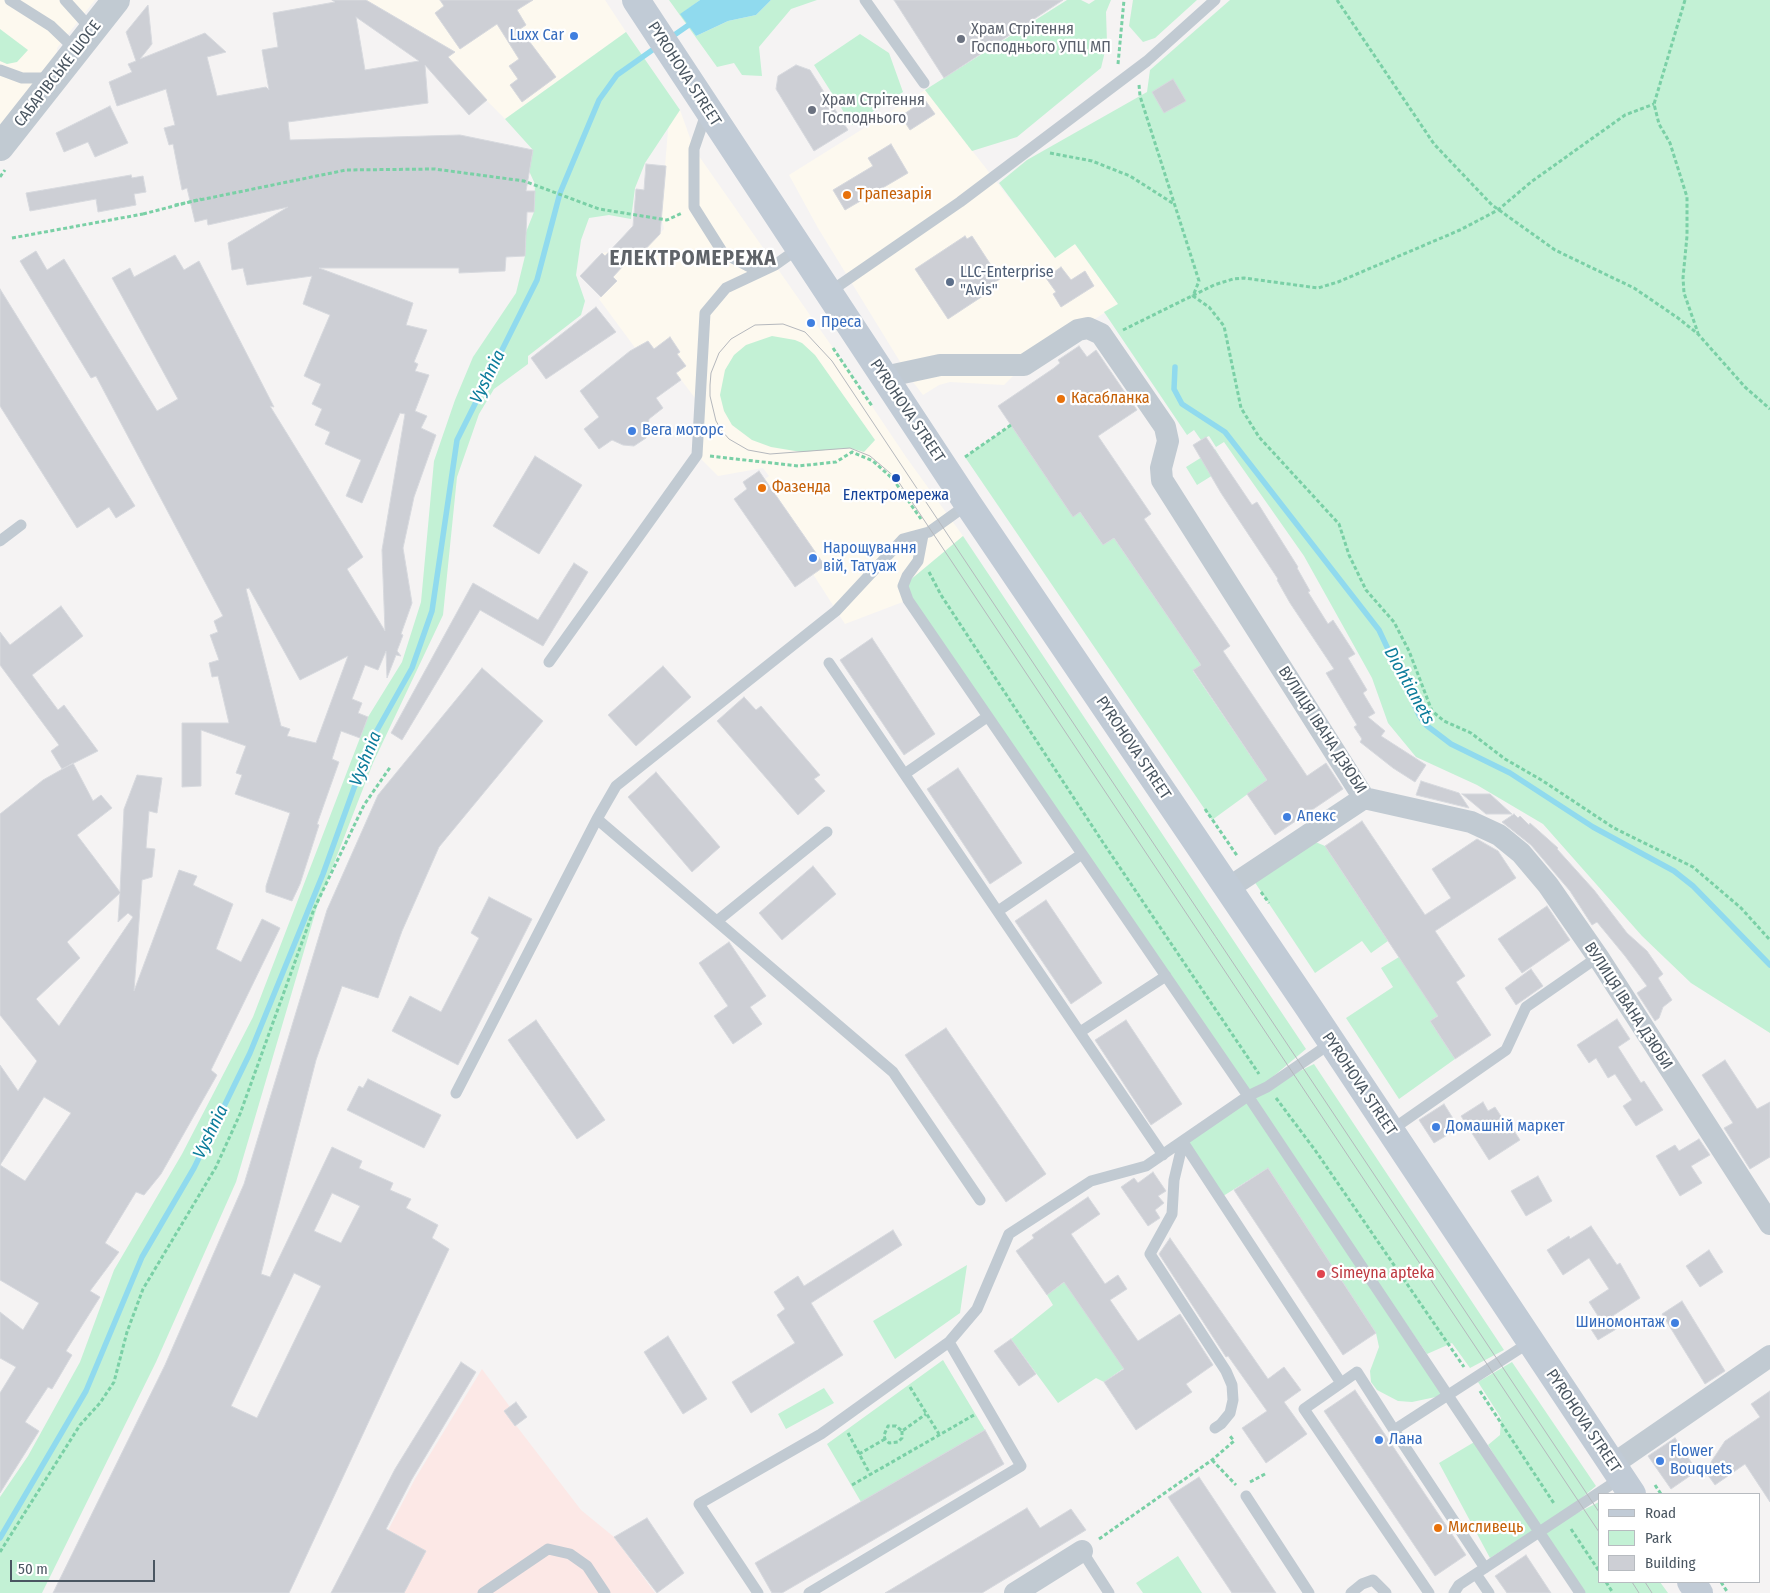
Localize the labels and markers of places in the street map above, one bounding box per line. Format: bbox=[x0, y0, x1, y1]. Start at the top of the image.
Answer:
place label: Храм Стрітення Господнього УПЦ МП bbox=[971, 20, 1111, 58]
place label: Luxx Car bbox=[510, 26, 564, 46]
marker: Luxx Car bbox=[568, 30, 580, 42]
marker: Храм Стрітення Господнього УПЦ МП bbox=[955, 33, 967, 45]
place label: Храм Стрітення Господнього bbox=[822, 91, 925, 129]
marker: Храм Стрітення Господнього bbox=[806, 104, 818, 116]
place label: Трапезарія bbox=[857, 185, 932, 205]
marker: Трапезарія bbox=[841, 189, 853, 201]
place label: LLC-Enterprise "Avis" bbox=[960, 263, 1054, 301]
marker: LLC-Enterprise "Avis" bbox=[944, 276, 956, 288]
place label: Преса bbox=[821, 313, 862, 333]
marker: Преса bbox=[805, 317, 817, 329]
place label: Касабланка bbox=[1071, 389, 1150, 409]
marker: Касабланка bbox=[1055, 393, 1067, 405]
place label: Вега моторс bbox=[642, 421, 724, 441]
marker: Вега моторс bbox=[626, 425, 638, 437]
marker: Електромережа bbox=[890, 472, 902, 484]
place label: Фазенда bbox=[772, 478, 831, 498]
marker: Фазенда bbox=[756, 482, 768, 494]
place label: Електромережа bbox=[843, 486, 949, 506]
place label: Нарощування вій, Татуаж bbox=[823, 539, 917, 577]
marker: Нарощування вій, Татуаж bbox=[807, 552, 819, 564]
place label: Апекс bbox=[1297, 807, 1336, 827]
marker: Апекс bbox=[1281, 811, 1293, 823]
place label: Домашній маркет bbox=[1446, 1117, 1565, 1137]
marker: Домашній маркет bbox=[1430, 1121, 1442, 1133]
place label: Simeyna apteka bbox=[1331, 1264, 1435, 1284]
marker: Simeyna apteka bbox=[1315, 1268, 1327, 1280]
place label: Шиномонтаж bbox=[1576, 1313, 1665, 1333]
marker: Шиномонтаж bbox=[1669, 1317, 1681, 1329]
place label: Лана bbox=[1389, 1430, 1423, 1450]
marker: Лана bbox=[1373, 1434, 1385, 1446]
place label: Flower Bouquets bbox=[1670, 1442, 1732, 1480]
marker: Flower Bouquets bbox=[1654, 1455, 1666, 1467]
place label: Мисливець bbox=[1448, 1518, 1523, 1538]
marker: Мисливець bbox=[1432, 1522, 1444, 1534]

